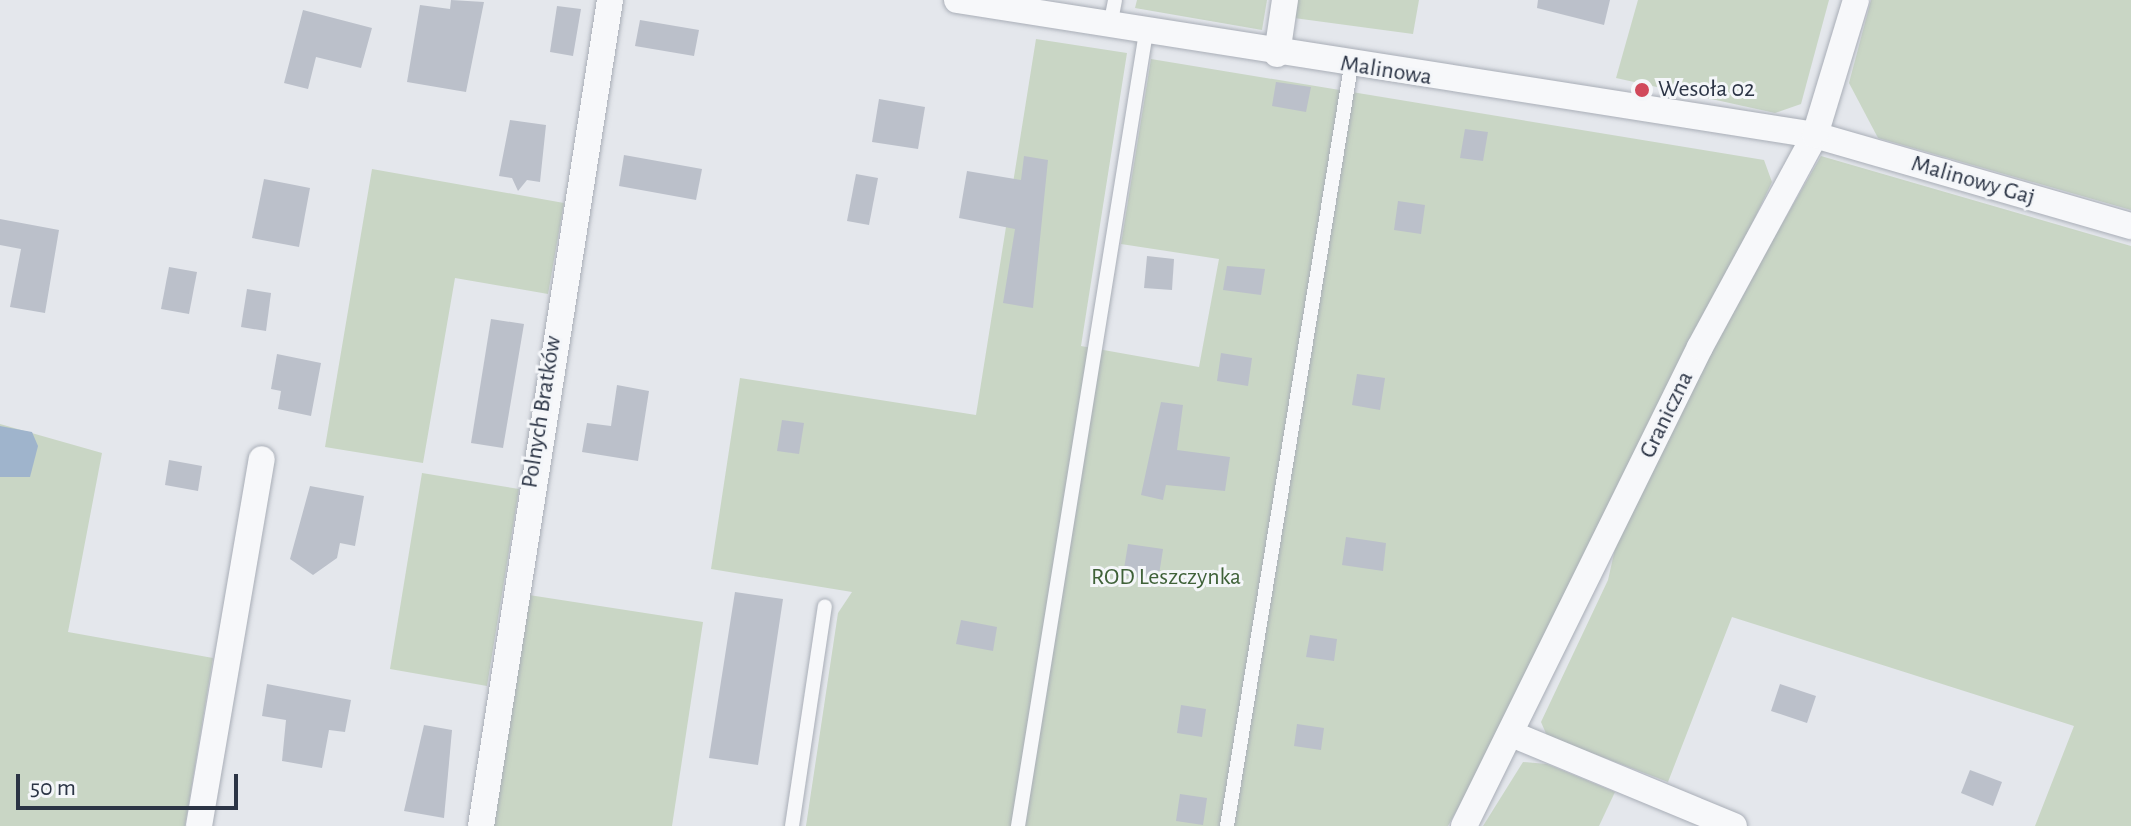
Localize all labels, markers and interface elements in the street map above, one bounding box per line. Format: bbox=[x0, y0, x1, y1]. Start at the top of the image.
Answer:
street label: Malinowa bbox=[1338, 50, 1434, 92]
place label: Wesoła 02 bbox=[1658, 76, 1755, 104]
marker: Wesoła 02 bbox=[1633, 81, 1651, 99]
street label: Malinowy Gaj bbox=[1908, 150, 2038, 212]
street label: Polnych Bratków bbox=[516, 334, 568, 490]
street label: Graniczna bbox=[1634, 367, 1700, 463]
park label: ROD Leszczynka bbox=[1091, 564, 1241, 592]
scale bar bbox=[20, 758, 242, 808]
text: 50 m bbox=[30, 776, 76, 800]

